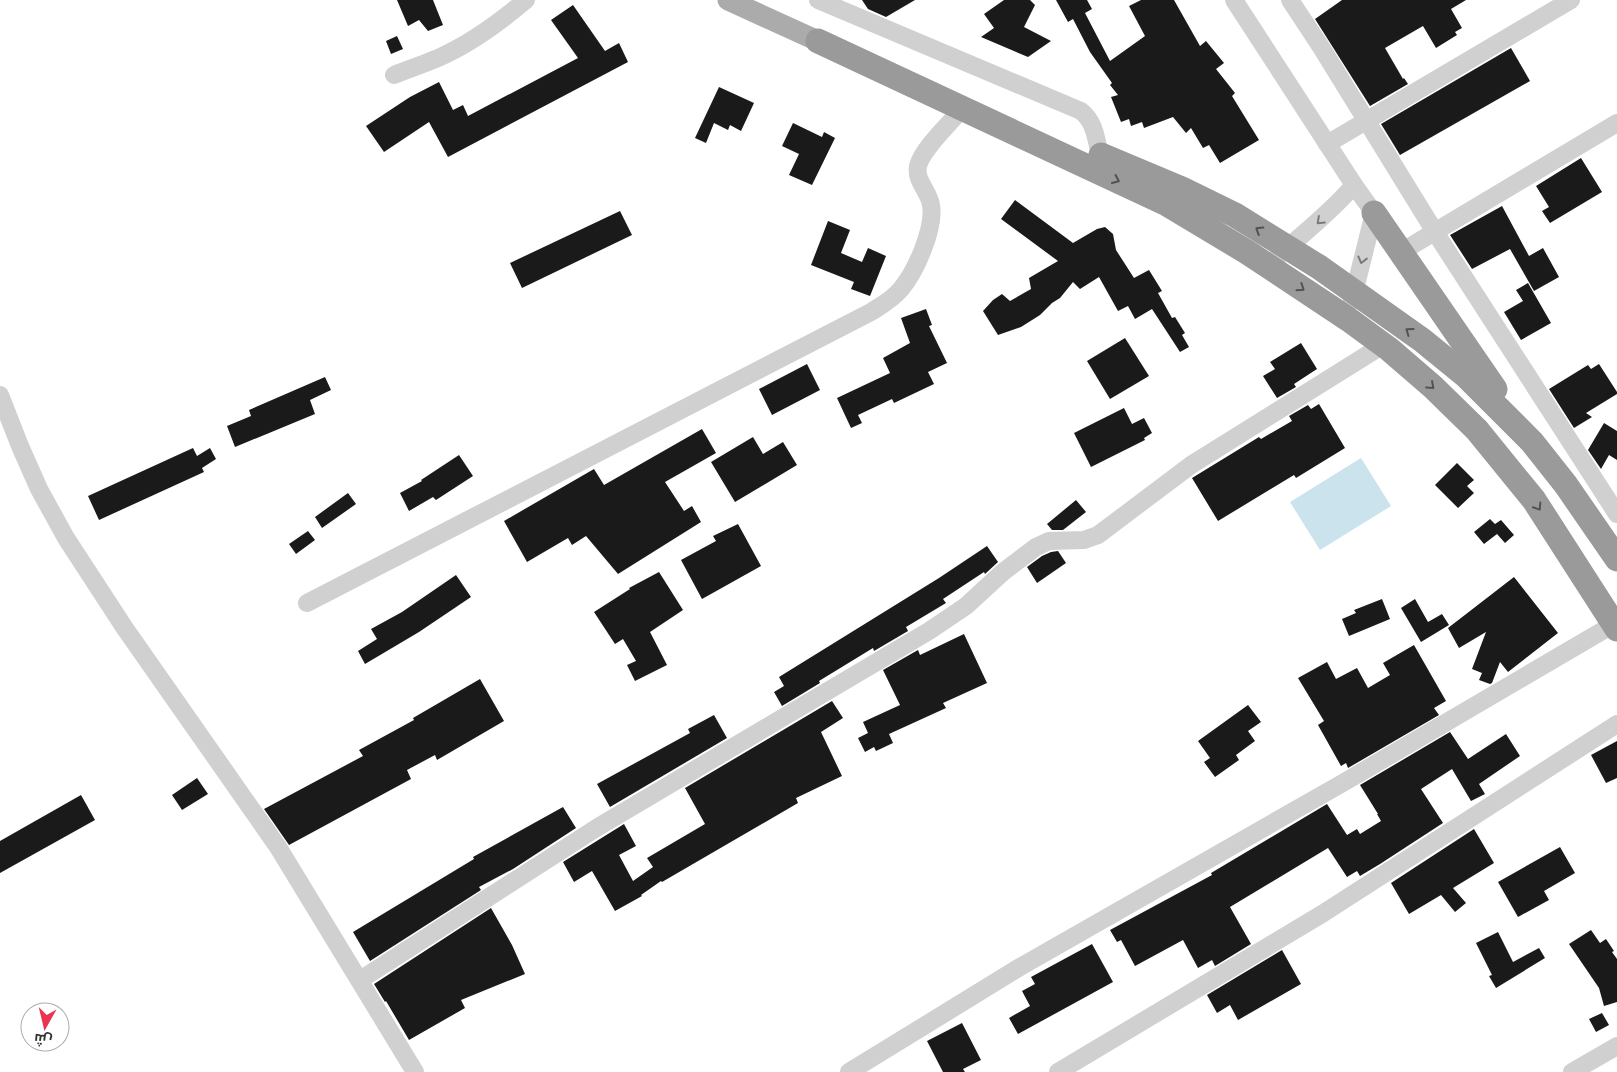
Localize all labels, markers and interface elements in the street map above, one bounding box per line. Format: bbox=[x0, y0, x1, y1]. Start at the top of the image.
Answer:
one-way arrow bbox=[1111, 174, 1120, 185]
one-way arrow bbox=[1317, 215, 1326, 224]
one-way arrow bbox=[1256, 227, 1265, 237]
one-way arrow bbox=[1357, 256, 1368, 265]
one-way arrow bbox=[1296, 282, 1305, 291]
one-way arrow bbox=[1405, 328, 1414, 337]
one-way arrow bbox=[1425, 380, 1434, 389]
one-way arrow bbox=[1532, 502, 1541, 511]
north arrow bbox=[20, 1002, 70, 1052]
text: ش bbox=[33, 1030, 53, 1049]

